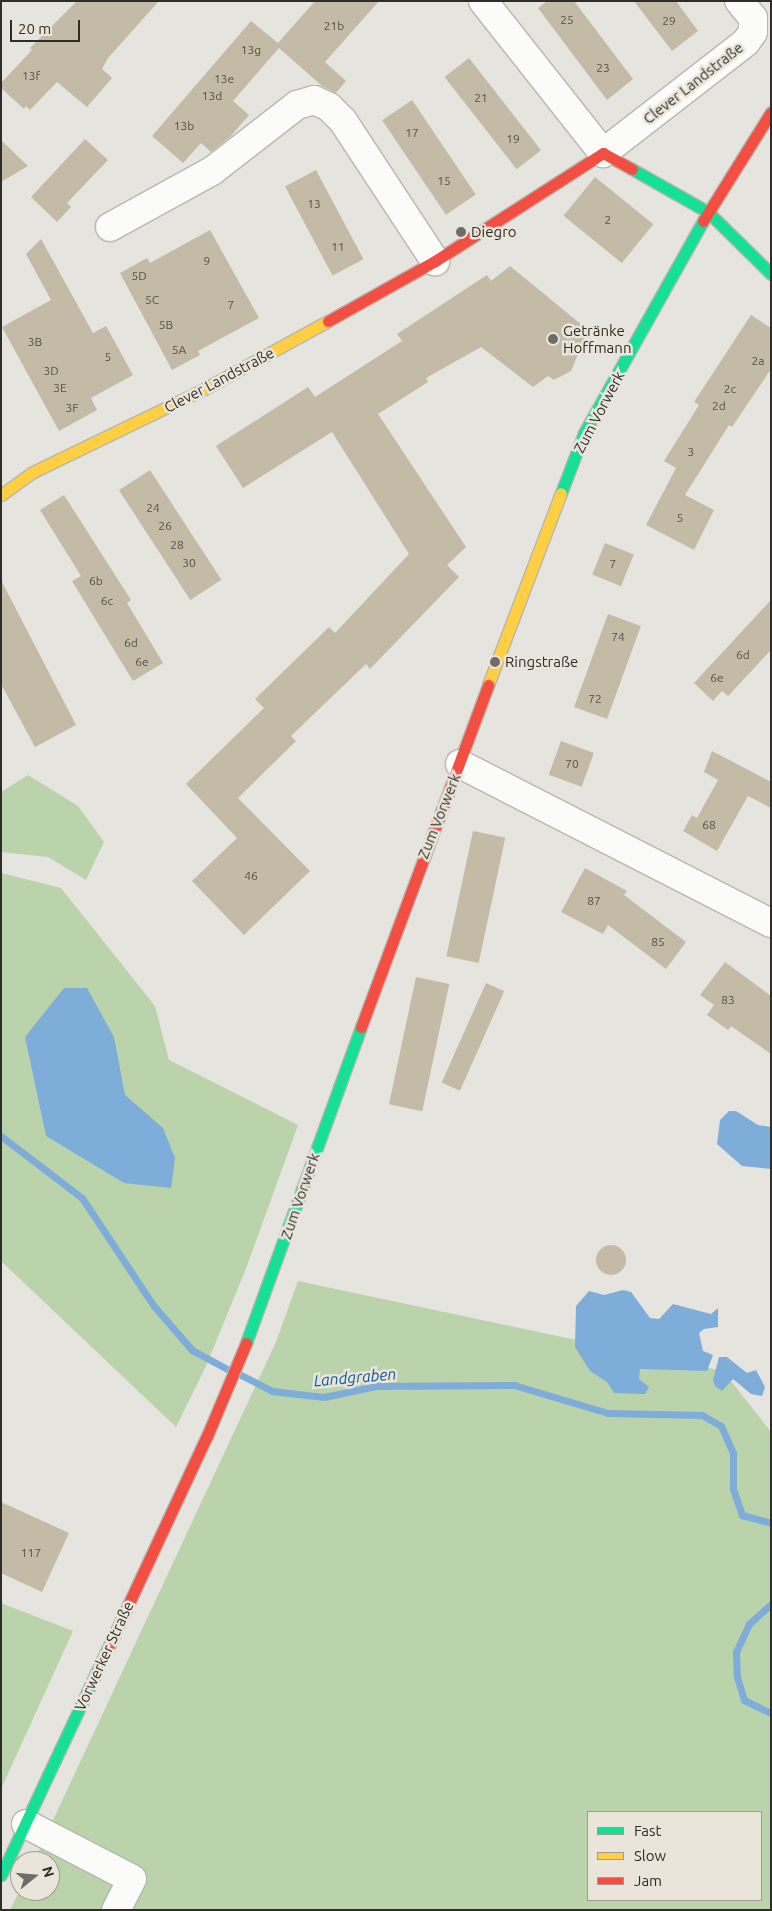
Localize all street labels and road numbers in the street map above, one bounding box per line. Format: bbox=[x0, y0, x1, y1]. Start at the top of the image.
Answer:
street label: Clever Landstraße bbox=[639, 38, 747, 128]
street label: Clever Landstraße bbox=[161, 343, 277, 417]
street label: Zum Vorwerk bbox=[570, 368, 628, 456]
street label: Zum Vorwerk bbox=[414, 771, 464, 861]
street label: Zum Vorwerk bbox=[277, 1150, 323, 1242]
street label: Vorwerker Straße bbox=[71, 1598, 137, 1714]

